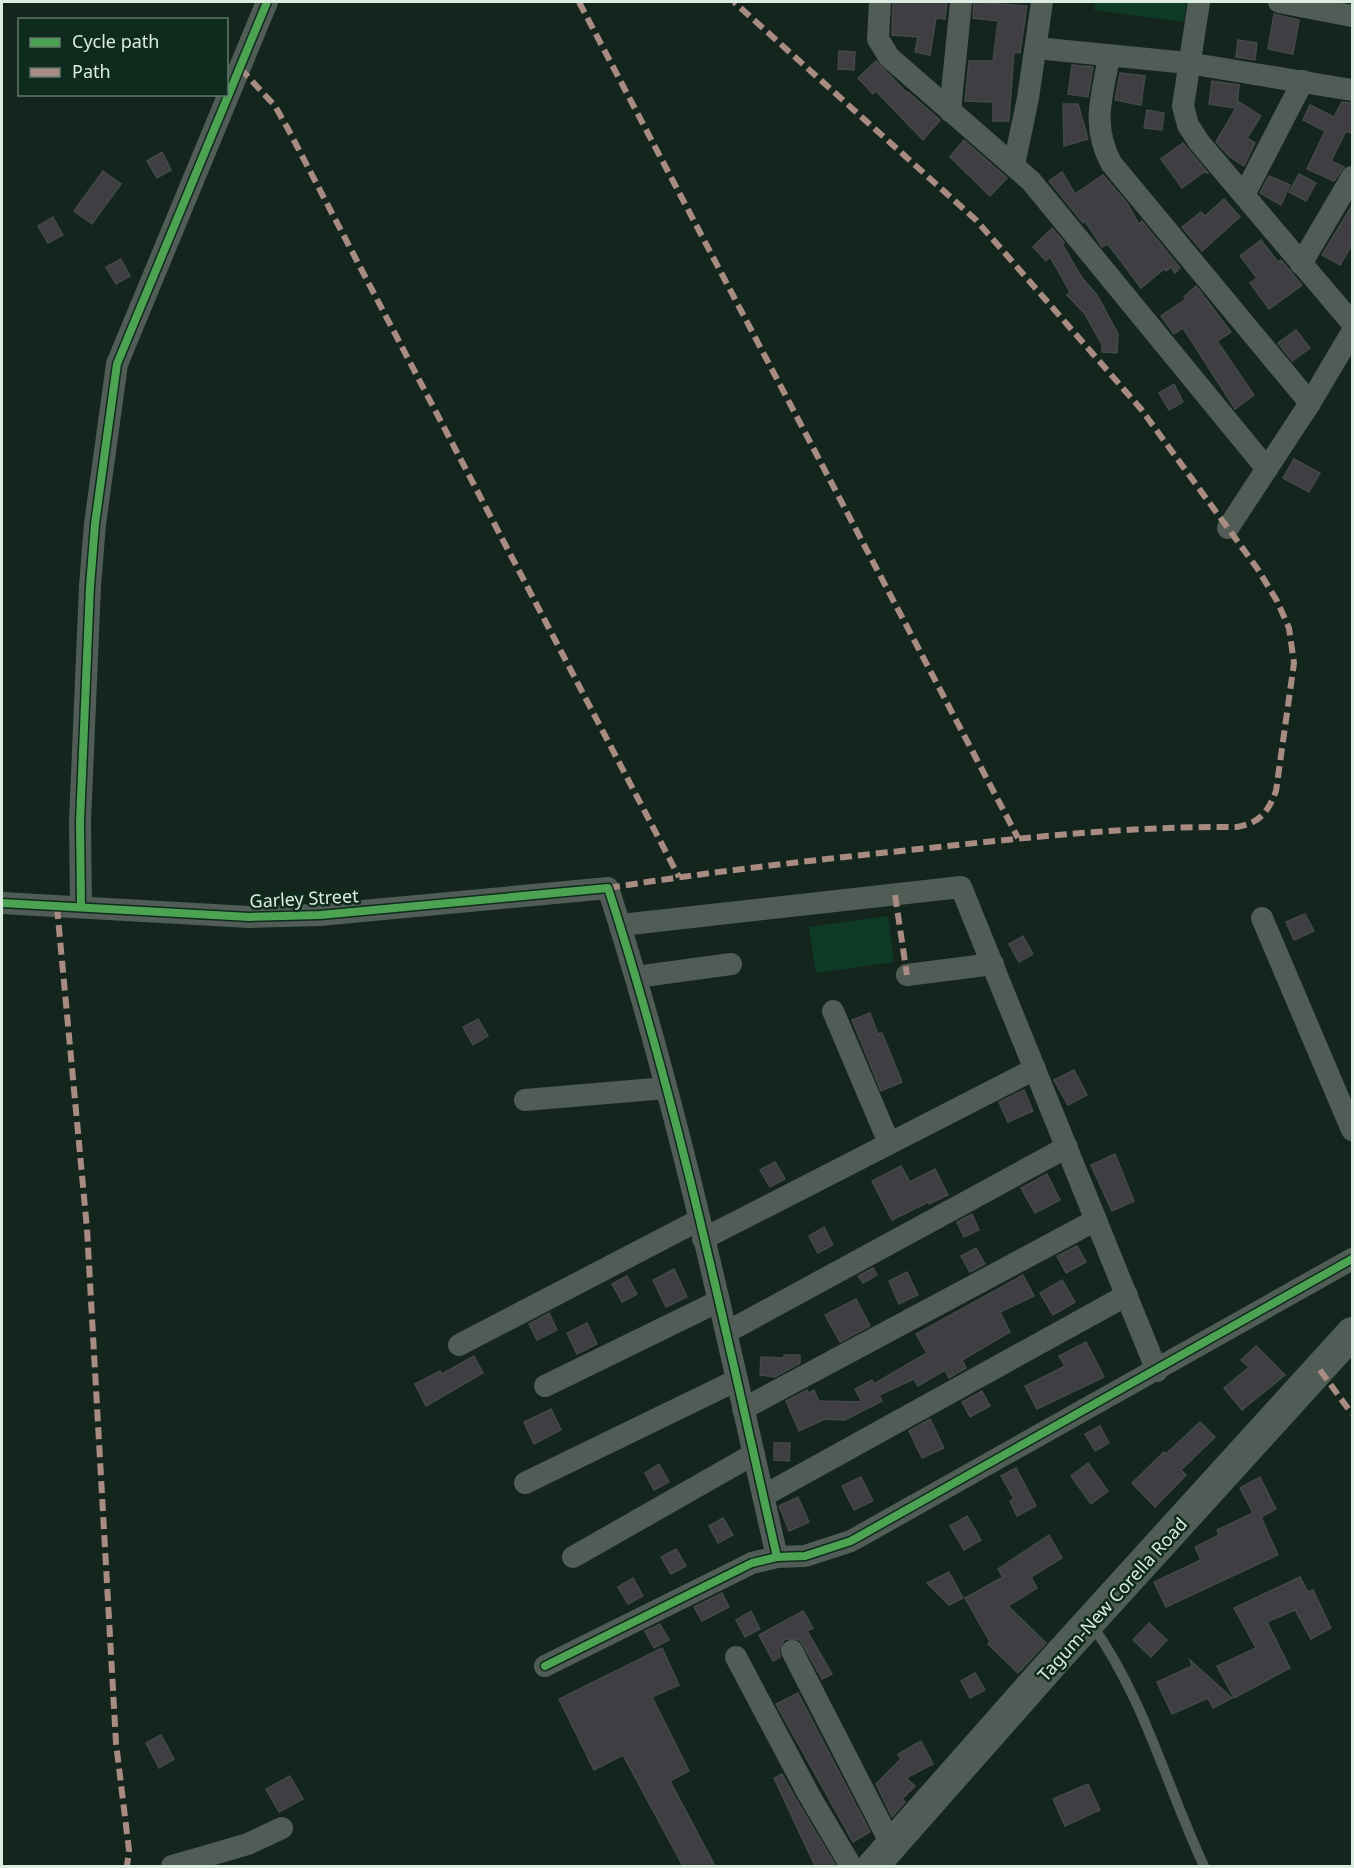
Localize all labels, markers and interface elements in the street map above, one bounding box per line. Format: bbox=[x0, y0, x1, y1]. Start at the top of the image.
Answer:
legend bbox=[18, 18, 228, 96]
text: Cycle path bbox=[72, 29, 159, 53]
text: Path bbox=[72, 59, 111, 83]
street label: Garley Street bbox=[249, 883, 360, 913]
street label: Tagum-New Corella Road bbox=[1032, 1512, 1192, 1686]

